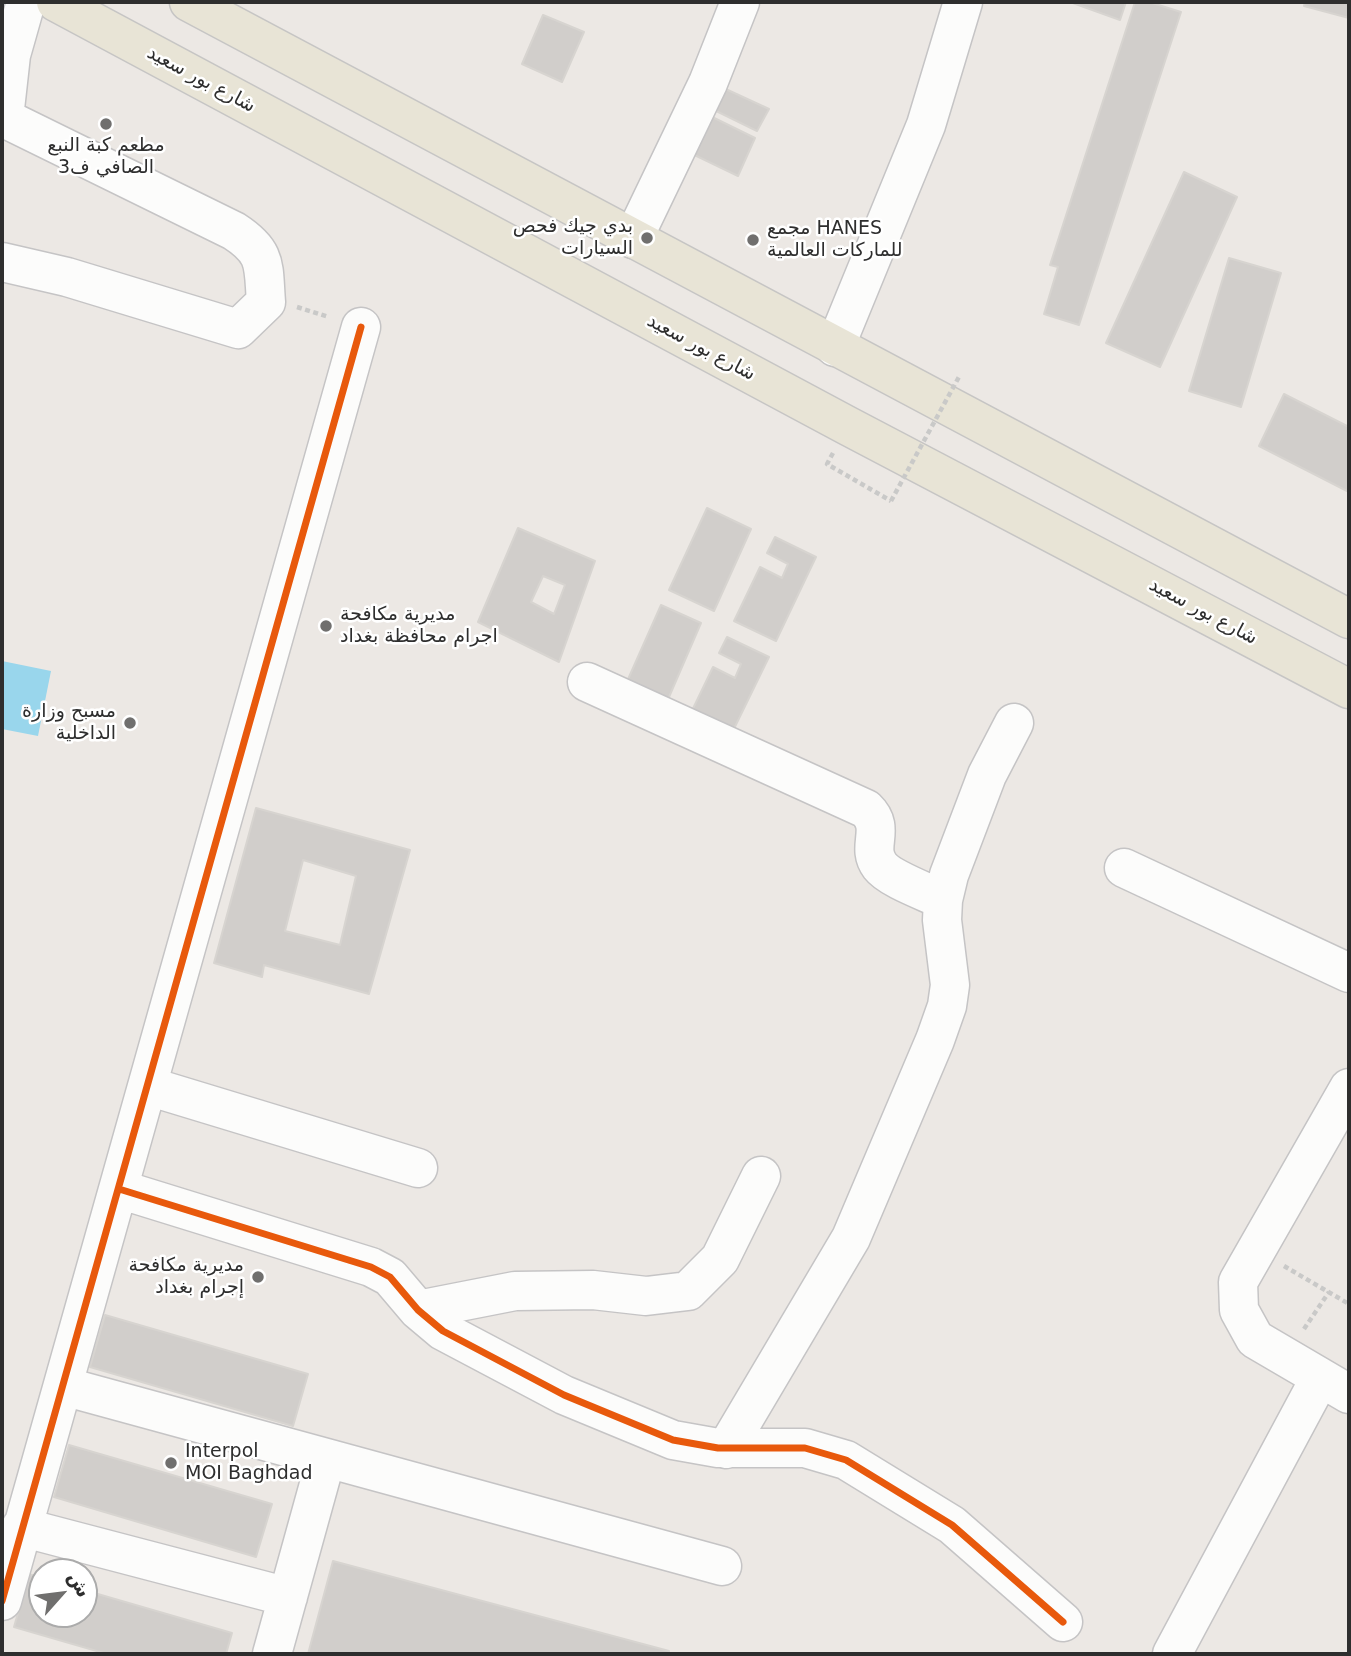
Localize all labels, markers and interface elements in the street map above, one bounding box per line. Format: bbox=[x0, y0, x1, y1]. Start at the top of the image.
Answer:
street label: شارع بور سعيد bbox=[143, 42, 259, 118]
marker: مطعم كبة النبع الصافي ف3 bbox=[98, 116, 114, 132]
place label: مطعم كبة النبع الصافي ف3 bbox=[47, 135, 165, 179]
place label: بدي جيك فحص السيارات bbox=[513, 216, 633, 260]
place label: مجمع HANES للماركات العالمية bbox=[767, 218, 903, 262]
marker: بدي جيك فحص السيارات bbox=[639, 230, 655, 246]
marker: مجمع HANES للماركات العالمية bbox=[745, 232, 761, 248]
street label: شارع بور سعيد bbox=[643, 310, 759, 386]
street label: شارع بور سعيد bbox=[1145, 574, 1261, 650]
place label: مديرية مكافحة اجرام محافظة بغداد bbox=[340, 604, 498, 648]
marker: مديرية مكافحة اجرام محافظة بغداد bbox=[318, 618, 334, 634]
place label: مسبح وزارة الداخلية bbox=[22, 701, 116, 745]
marker: مسبح وزارة الداخلية bbox=[122, 715, 138, 731]
place label: مديرية مكافحة إجرام بغداد bbox=[129, 1255, 244, 1299]
marker: مديرية مكافحة إجرام بغداد bbox=[250, 1269, 266, 1285]
place label: Interpol MOI Baghdad bbox=[185, 1441, 313, 1485]
marker: Interpol MOI Baghdad bbox=[163, 1455, 179, 1471]
north arrow bbox=[28, 1558, 98, 1628]
text: ش bbox=[64, 1567, 96, 1601]

